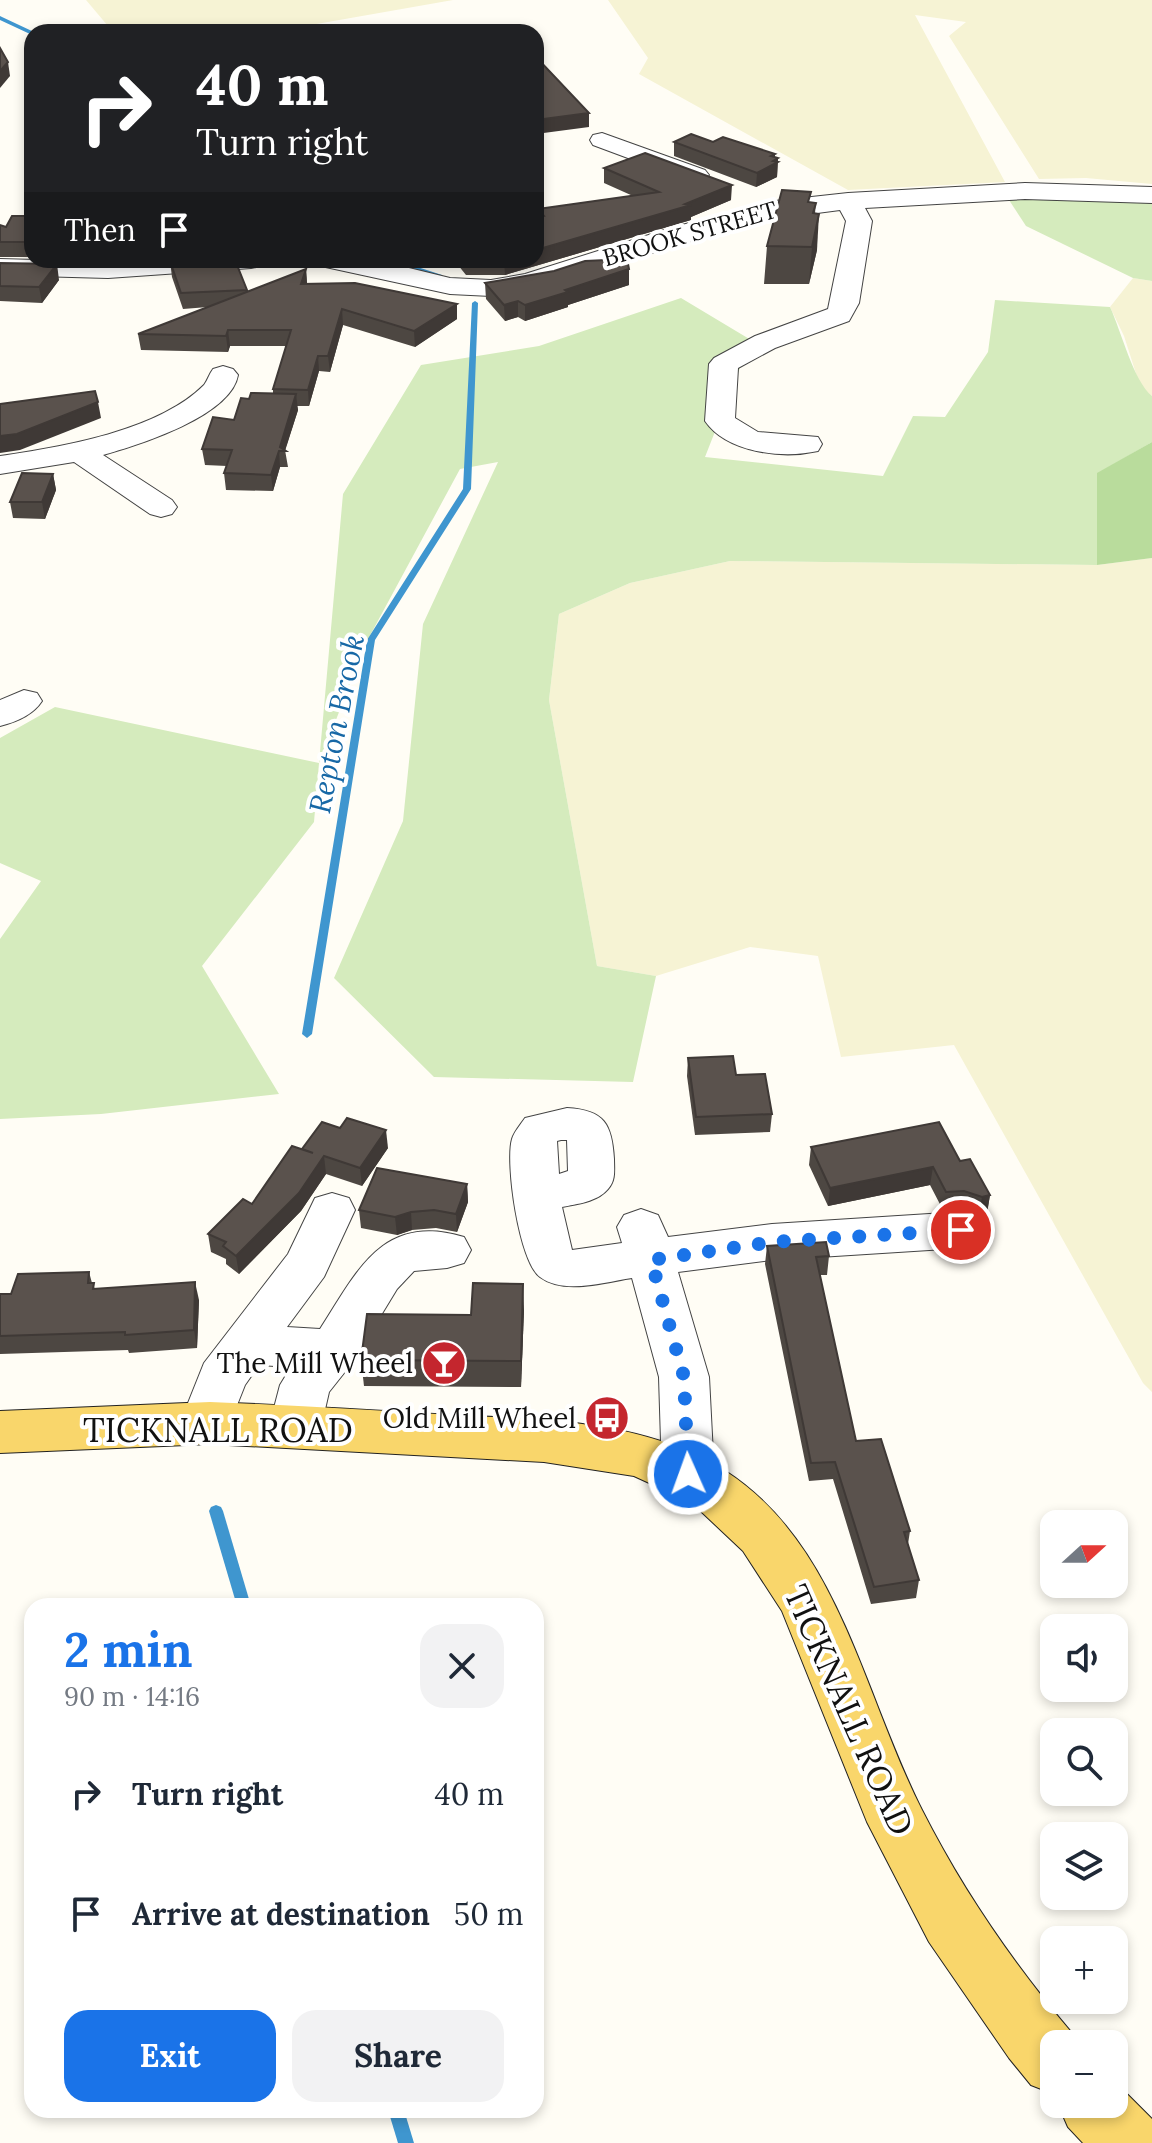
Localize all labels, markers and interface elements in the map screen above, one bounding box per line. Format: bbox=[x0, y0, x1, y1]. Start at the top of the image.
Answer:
text: 40 m bbox=[196, 49, 329, 120]
icon: right bbox=[64, 56, 168, 160]
text: Turn right bbox=[196, 119, 369, 165]
street label: BROOK STREET bbox=[599, 194, 780, 273]
icon: arrive bbox=[152, 208, 196, 252]
text: Then bbox=[64, 211, 136, 249]
water label: Repton Brook bbox=[300, 631, 372, 817]
pin bbox=[927, 1196, 995, 1264]
icon: arrive bbox=[939, 1208, 983, 1252]
bar icon: The Mill Wheel bbox=[420, 1339, 468, 1387]
place label: The Mill Wheel bbox=[217, 1345, 413, 1381]
bus stop icon: Old Mill Wheel bbox=[583, 1394, 631, 1442]
place label: Old Mill Wheel bbox=[383, 1400, 576, 1436]
street label: TICKNALL ROAD bbox=[83, 1408, 353, 1451]
position arrow bbox=[646, 1432, 730, 1516]
north arrow bbox=[1040, 1510, 1128, 1598]
map controls bbox=[1040, 1510, 1128, 2118]
street label: TICKNALL ROAD bbox=[775, 1578, 924, 1842]
button: sound bbox=[1040, 1614, 1128, 1702]
text: 2 min bbox=[64, 1619, 193, 1680]
button: close bbox=[420, 1624, 504, 1708]
text: 90 m · 14:16 bbox=[64, 1680, 200, 1713]
button: search bbox=[1040, 1718, 1128, 1806]
icon: right bbox=[64, 1772, 108, 1816]
text: Turn right bbox=[132, 1775, 283, 1813]
text: 40 m bbox=[434, 1775, 504, 1813]
button: layers bbox=[1040, 1822, 1128, 1910]
icon: arrive bbox=[64, 1892, 108, 1936]
text: Arrive at destination bbox=[132, 1895, 430, 1933]
text: 50 m bbox=[454, 1895, 524, 1933]
button: + bbox=[1040, 1926, 1128, 2014]
button: Exit bbox=[64, 2010, 276, 2102]
button: Share bbox=[292, 2010, 504, 2102]
button: − bbox=[1040, 2030, 1128, 2118]

